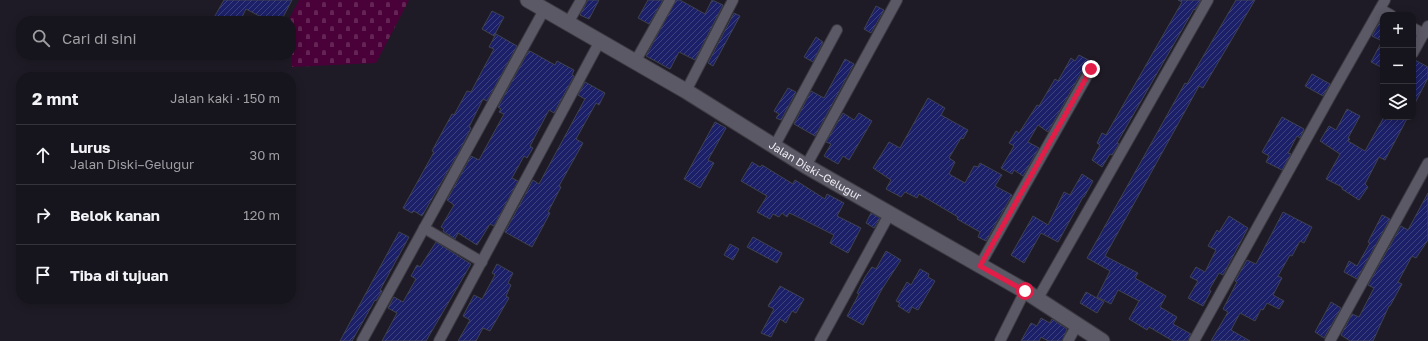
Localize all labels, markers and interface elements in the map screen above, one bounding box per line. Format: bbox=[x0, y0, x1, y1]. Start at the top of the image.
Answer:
map controls bbox=[1380, 12, 1416, 120]
button: + bbox=[1380, 12, 1416, 48]
search box bbox=[16, 16, 296, 60]
icon: search bbox=[30, 27, 52, 49]
text: Cari di sini bbox=[62, 29, 137, 47]
button: − bbox=[1380, 48, 1416, 84]
route end bbox=[1082, 60, 1100, 78]
button: layers bbox=[1380, 84, 1416, 120]
text: 2 mnt bbox=[32, 88, 79, 109]
text: Jalan kaki · 150 m bbox=[170, 90, 280, 106]
text: Lurus bbox=[70, 138, 111, 156]
street label: Jalan Diski–Gelugur bbox=[767, 138, 865, 203]
icon: ahead bbox=[32, 144, 54, 166]
text: 30 m bbox=[250, 147, 280, 163]
text: Jalan Diski–Gelugur bbox=[70, 156, 194, 172]
icon: right bbox=[32, 204, 54, 226]
text: Belok kanan bbox=[70, 206, 160, 224]
text: 120 m bbox=[243, 207, 280, 223]
icon: arrive bbox=[32, 264, 54, 286]
text: Tiba di tujuan bbox=[70, 266, 168, 284]
route start bbox=[1016, 282, 1034, 300]

